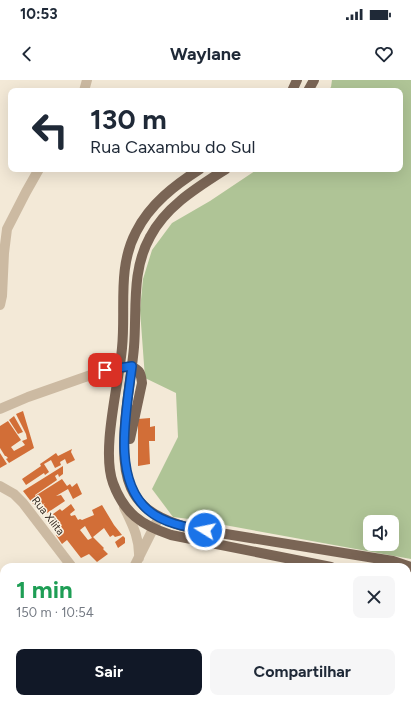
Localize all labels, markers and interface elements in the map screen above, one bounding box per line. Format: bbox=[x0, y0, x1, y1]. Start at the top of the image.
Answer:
text: 10:53 bbox=[20, 5, 58, 23]
icon: back bbox=[16, 43, 38, 65]
text: Waylane bbox=[170, 43, 241, 65]
icon: heart bbox=[373, 43, 395, 65]
text: 130 m bbox=[90, 102, 167, 136]
icon: left bbox=[24, 104, 76, 156]
text: Rua Caxambu do Sul bbox=[90, 136, 256, 158]
pin bbox=[88, 353, 122, 387]
icon: arrive bbox=[94, 359, 116, 381]
street label: Rua Xilita bbox=[29, 494, 67, 538]
position arrow bbox=[184, 509, 226, 551]
map controls bbox=[363, 515, 399, 551]
button: sound bbox=[363, 515, 399, 551]
text: 1 min bbox=[16, 575, 73, 604]
button: close bbox=[353, 576, 395, 618]
text: 150 m · 10:54 bbox=[16, 605, 94, 620]
button: Sair bbox=[16, 649, 202, 695]
button: Compartilhar bbox=[210, 649, 395, 695]

